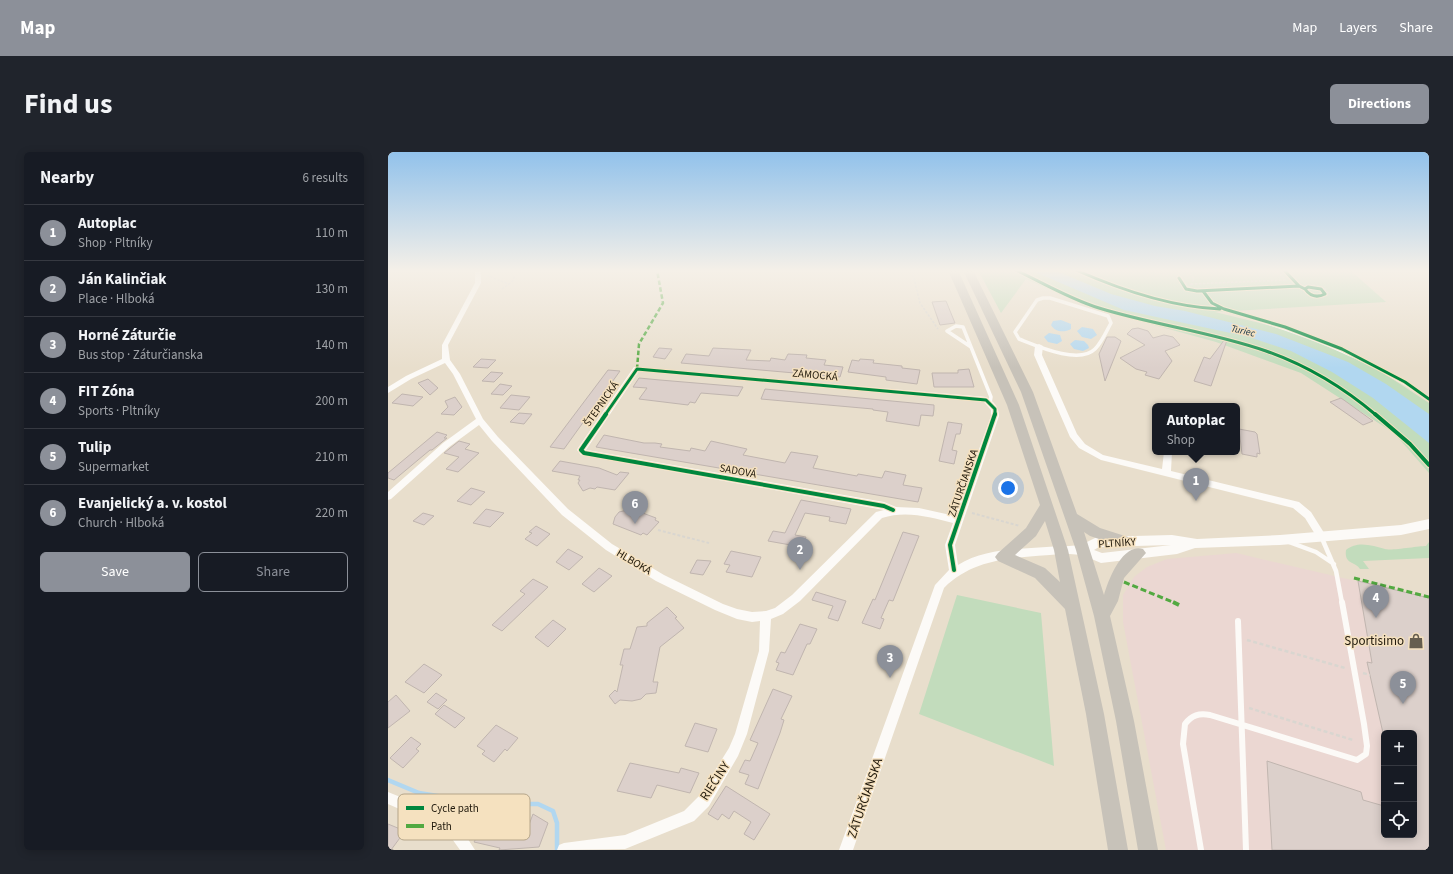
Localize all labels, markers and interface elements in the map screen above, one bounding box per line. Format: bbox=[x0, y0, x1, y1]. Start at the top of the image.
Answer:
text: Map bbox=[20, 15, 55, 42]
text: Map bbox=[1292, 18, 1317, 38]
text: Layers bbox=[1339, 18, 1377, 38]
text: Share bbox=[1399, 18, 1433, 38]
text: Find us bbox=[24, 84, 112, 124]
button: Directions bbox=[1330, 84, 1429, 124]
text: Nearby bbox=[40, 166, 94, 190]
text: 6 results bbox=[303, 169, 348, 187]
text: Autoplac bbox=[78, 213, 137, 234]
text: 1 bbox=[50, 224, 56, 242]
text: 110 m bbox=[315, 224, 348, 242]
text: Shop · Pltníky bbox=[78, 234, 153, 252]
text: Ján Kalinčiak bbox=[78, 269, 167, 290]
text: 2 bbox=[50, 280, 56, 298]
text: 130 m bbox=[315, 280, 348, 298]
text: Place · Hlboká bbox=[78, 290, 155, 308]
water label: Turiec bbox=[1230, 321, 1257, 341]
text: Horné Záturčie bbox=[78, 325, 176, 346]
text: 3 bbox=[50, 336, 56, 354]
text: 140 m bbox=[315, 336, 348, 354]
text: Bus stop · Záturčianska bbox=[78, 346, 203, 364]
street label: ZÁMOCKÁ bbox=[792, 366, 838, 384]
street label: ŠTEPNICKÁ bbox=[580, 378, 622, 430]
text: FIT Zóna bbox=[78, 381, 134, 402]
text: 4 bbox=[50, 392, 56, 410]
text: 200 m bbox=[315, 392, 348, 410]
text: Sports · Pltníky bbox=[78, 402, 160, 420]
popup bbox=[1152, 403, 1240, 455]
text: Autoplac bbox=[1167, 410, 1225, 431]
text: Shop bbox=[1167, 431, 1195, 449]
text: Tulip bbox=[78, 437, 111, 458]
street label: ZÁTURČIANSKA bbox=[944, 447, 982, 519]
text: 5 bbox=[50, 448, 56, 466]
text: 210 m bbox=[315, 448, 348, 466]
text: Supermarket bbox=[78, 458, 149, 476]
street label: SADOVÁ bbox=[718, 460, 758, 482]
pin: 1 bbox=[1183, 468, 1209, 501]
your location bbox=[998, 478, 1018, 498]
pin: 6 bbox=[622, 491, 648, 524]
text: Evanjelický a. v. kostol bbox=[78, 493, 227, 514]
text: 6 bbox=[50, 504, 56, 522]
text: 220 m bbox=[315, 504, 348, 522]
text: Church · Hlboká bbox=[78, 514, 164, 532]
street label: PLTNÍKY bbox=[1098, 534, 1137, 552]
pin: 2 bbox=[787, 537, 813, 570]
street label: HLBOKÁ bbox=[614, 546, 654, 578]
button: Save bbox=[40, 552, 190, 592]
button: Share bbox=[198, 552, 348, 592]
pin: 4 bbox=[1363, 585, 1389, 618]
place label: Sportisimo bbox=[1344, 632, 1404, 650]
shop icon: Sportisimo bbox=[1407, 632, 1425, 650]
pin: 3 bbox=[877, 645, 903, 678]
pin: 5 bbox=[1390, 671, 1416, 704]
map controls bbox=[1381, 730, 1417, 838]
button: + bbox=[1381, 730, 1417, 766]
street label: ZÁTURČIANSKA bbox=[843, 755, 887, 841]
street label: RIEČINY bbox=[696, 757, 735, 804]
button: − bbox=[1381, 766, 1417, 802]
legend bbox=[398, 794, 530, 840]
text: Cycle path bbox=[431, 801, 479, 816]
button: locate bbox=[1381, 802, 1417, 838]
text: Path bbox=[431, 819, 452, 834]

